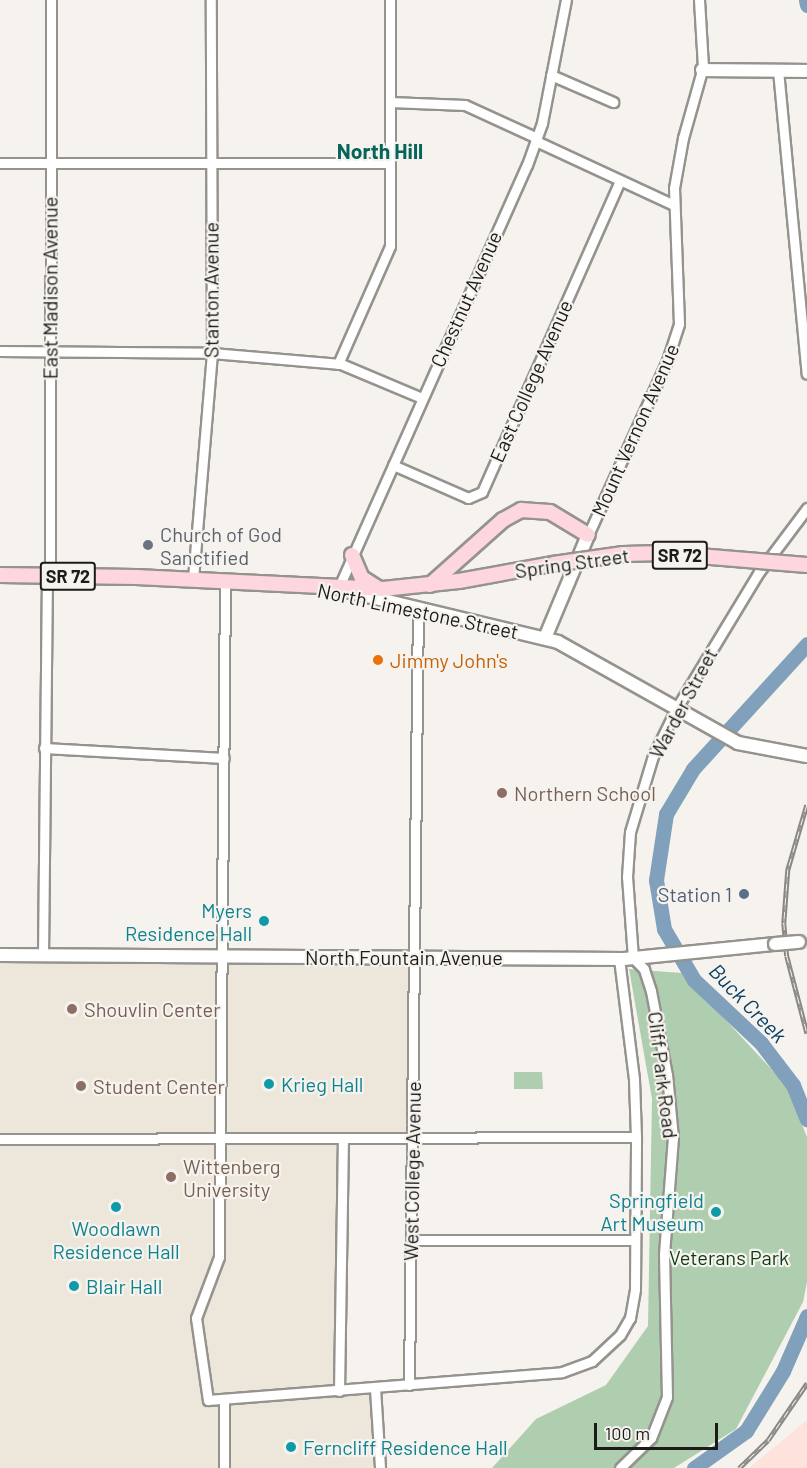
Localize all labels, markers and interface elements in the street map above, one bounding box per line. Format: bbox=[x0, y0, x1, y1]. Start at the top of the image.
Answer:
district label: North Hill bbox=[337, 138, 423, 164]
street label: East Madison Avenue bbox=[38, 197, 62, 379]
street label: Stanton Avenue bbox=[199, 222, 223, 358]
street label: Chestnut Avenue bbox=[425, 227, 507, 371]
street label: East College Avenue bbox=[484, 296, 578, 466]
street label: Mount Vernon Avenue bbox=[586, 340, 684, 520]
place label: Church of God Sanctified bbox=[160, 522, 282, 569]
marker: Church of God Sanctified bbox=[141, 538, 155, 552]
road number: SR 72 bbox=[652, 540, 708, 570]
street label: Spring Street bbox=[513, 543, 631, 583]
road number: SR 72 bbox=[40, 561, 97, 591]
street label: North Limestone Street bbox=[315, 578, 521, 644]
street label: Warder Street bbox=[644, 644, 722, 762]
place label: Jimmy John's bbox=[390, 648, 508, 672]
marker: Jimmy John's bbox=[371, 653, 385, 667]
place label: Northern School bbox=[514, 781, 656, 805]
marker: Northern School bbox=[495, 786, 509, 800]
place label: Station 1 bbox=[658, 882, 732, 906]
marker: Station 1 bbox=[737, 887, 751, 901]
place label: Myers Residence Hall bbox=[125, 898, 252, 945]
marker: Myers Residence Hall bbox=[257, 914, 271, 928]
street label: North Fountain Avenue bbox=[305, 945, 503, 969]
water label: Buck Creek bbox=[704, 958, 792, 1048]
place label: Shouvlin Center bbox=[84, 997, 220, 1021]
marker: Shouvlin Center bbox=[65, 1002, 79, 1016]
street label: Cliff Park Road bbox=[643, 1010, 683, 1140]
place label: Krieg Hall bbox=[281, 1072, 363, 1096]
place label: Student Center bbox=[93, 1074, 225, 1098]
marker: Krieg Hall bbox=[262, 1077, 276, 1091]
marker: Student Center bbox=[74, 1079, 88, 1093]
street label: West College Avenue bbox=[398, 1081, 426, 1261]
place label: Wittenberg University bbox=[183, 1154, 281, 1201]
marker: Wittenberg University bbox=[164, 1170, 178, 1184]
place label: Springfield Art Museum bbox=[600, 1188, 704, 1235]
marker: Woodlawn Residence Hall bbox=[109, 1200, 123, 1214]
marker: Springfield Art Museum bbox=[709, 1205, 723, 1219]
place label: Woodlawn Residence Hall bbox=[52, 1216, 180, 1263]
park label: Veterans Park bbox=[669, 1245, 789, 1269]
place label: Blair Hall bbox=[86, 1274, 162, 1298]
marker: Blair Hall bbox=[67, 1279, 81, 1293]
scale bar bbox=[597, 1411, 722, 1449]
text: 100 m bbox=[605, 1422, 650, 1444]
place label: Ferncliff Residence Hall bbox=[303, 1435, 508, 1459]
marker: Ferncliff Residence Hall bbox=[284, 1440, 298, 1454]

